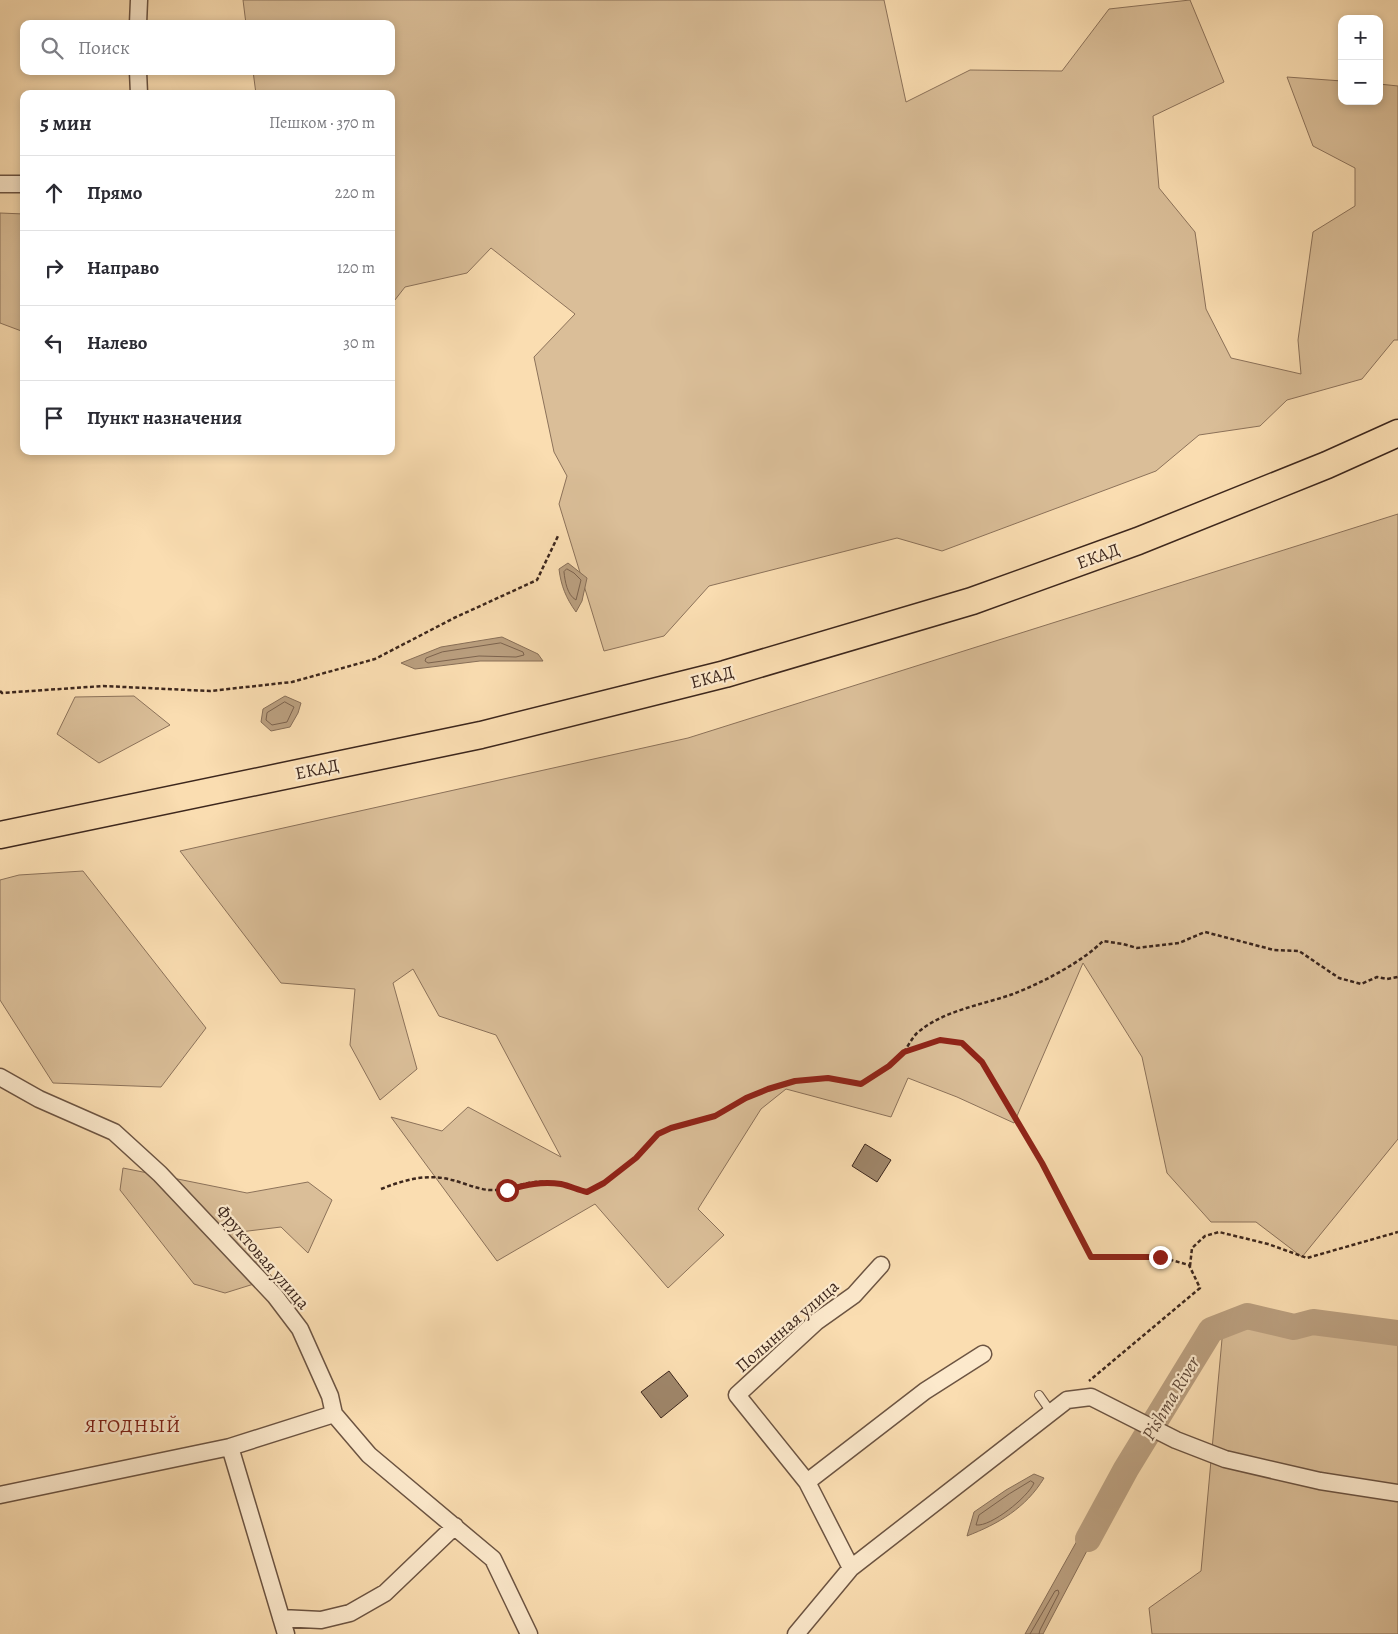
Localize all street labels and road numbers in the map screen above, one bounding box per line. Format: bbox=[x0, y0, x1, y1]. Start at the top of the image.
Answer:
street label: ЕКАД bbox=[1073, 537, 1123, 575]
street label: ЕКАД bbox=[688, 660, 736, 694]
street label: ЕКАД bbox=[293, 753, 341, 785]
street label: Фруктовая улица bbox=[211, 1199, 316, 1315]
street label: Полынная улица bbox=[730, 1274, 844, 1378]

